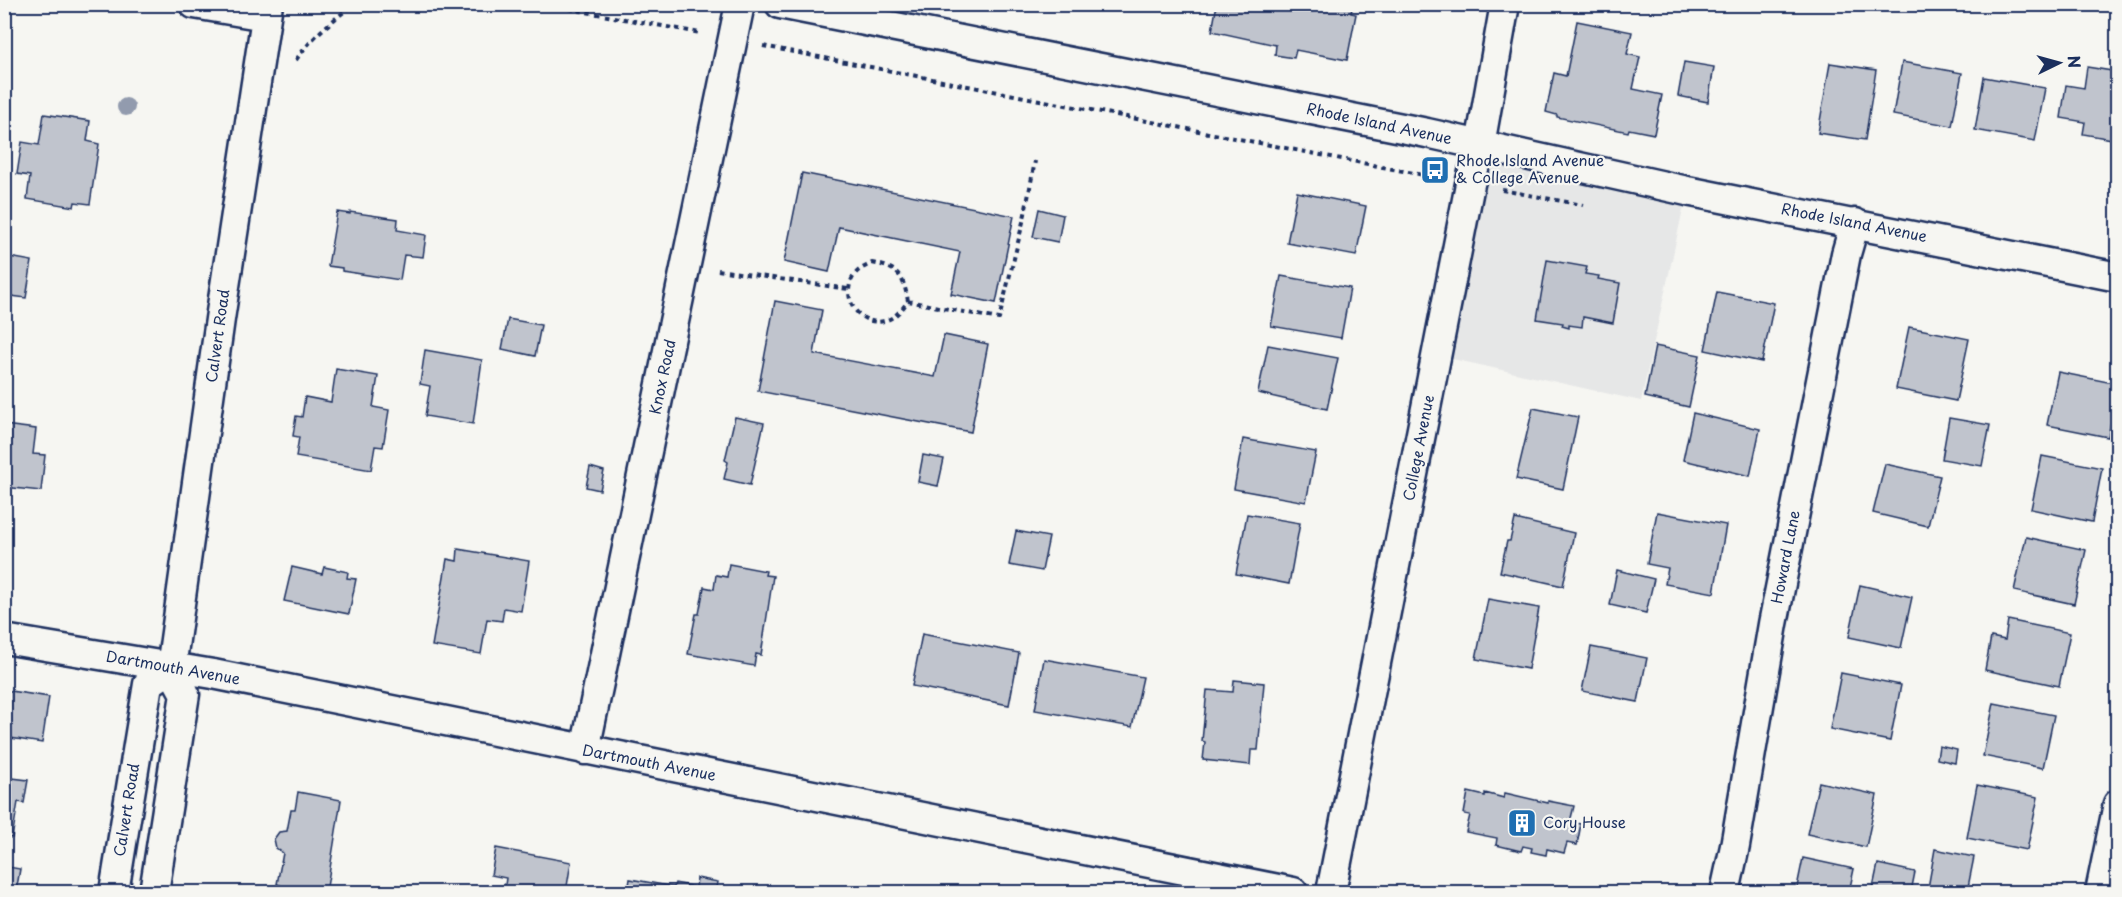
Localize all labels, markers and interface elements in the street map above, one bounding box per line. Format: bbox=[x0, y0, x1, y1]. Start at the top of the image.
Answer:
north arrow bbox=[2029, 33, 2089, 93]
text: N bbox=[2062, 54, 2087, 69]
street label: Rhode Island Avenue bbox=[1304, 96, 1454, 149]
place label: Rhode Island Avenue & College Avenue bbox=[1456, 148, 1604, 188]
bus stop icon: Rhode Island Avenue & College Avenue bbox=[1419, 154, 1451, 186]
street label: Rhode Island Avenue bbox=[1779, 196, 1929, 247]
street label: Calvert Road bbox=[199, 287, 234, 384]
street label: Knox Road bbox=[642, 337, 681, 416]
street label: College Avenue bbox=[1396, 393, 1439, 503]
street label: Howard Lane bbox=[1764, 508, 1805, 605]
street label: Dartmouth Avenue bbox=[104, 643, 242, 690]
street label: Dartmouth Avenue bbox=[580, 737, 718, 786]
street label: Calvert Road bbox=[107, 761, 144, 858]
building icon: Cory House bbox=[1506, 807, 1538, 839]
place label: Cory House bbox=[1543, 810, 1626, 833]

